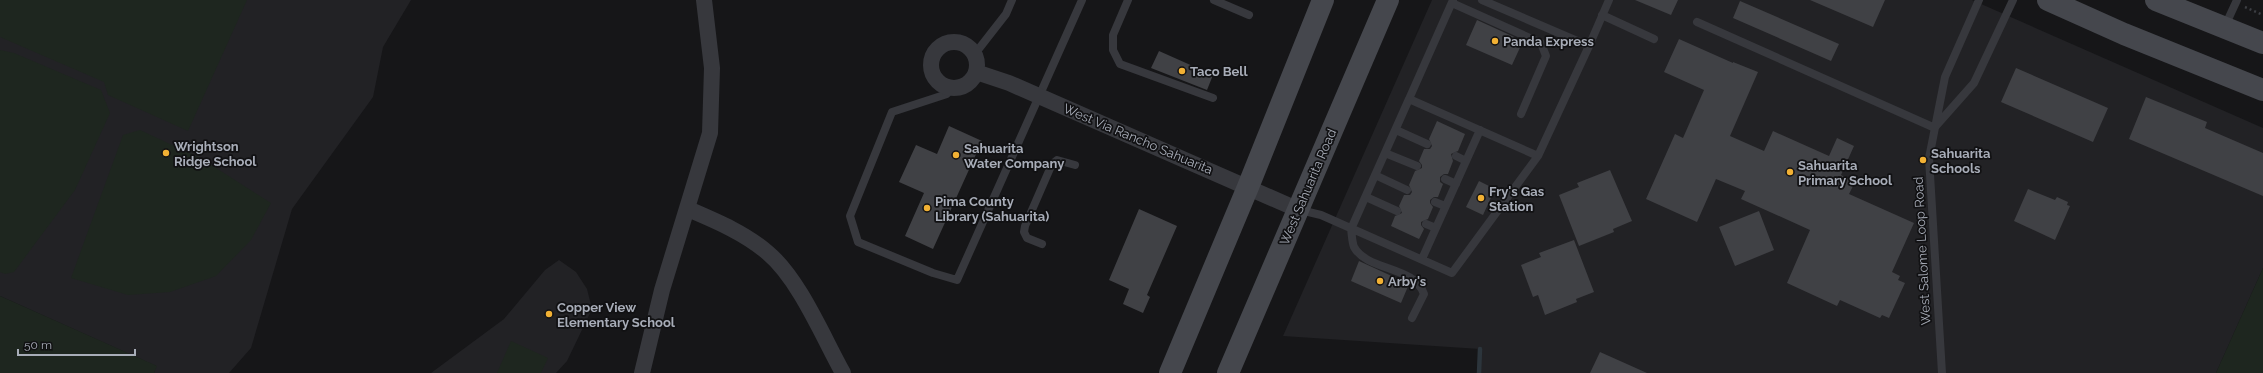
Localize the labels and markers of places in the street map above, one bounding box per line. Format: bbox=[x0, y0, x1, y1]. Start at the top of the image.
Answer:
place label: Panda Express bbox=[1503, 34, 1594, 49]
marker: Panda Express bbox=[1490, 36, 1500, 46]
place label: Taco Bell bbox=[1190, 64, 1248, 79]
marker: Taco Bell bbox=[1177, 66, 1187, 76]
place label: Wrightson Ridge School bbox=[174, 139, 257, 169]
place label: Sahuarita Water Company bbox=[964, 141, 1064, 171]
place label: Sahuarita Schools bbox=[1931, 146, 1991, 176]
marker: Wrightson Ridge School bbox=[161, 148, 171, 158]
marker: Sahuarita Water Company bbox=[951, 150, 961, 160]
marker: Sahuarita Schools bbox=[1918, 155, 1928, 165]
place label: Sahuarita Primary School bbox=[1798, 158, 1893, 188]
marker: Sahuarita Primary School bbox=[1785, 167, 1795, 177]
place label: Fry's Gas Station bbox=[1489, 184, 1545, 214]
marker: Fry's Gas Station bbox=[1476, 193, 1486, 203]
place label: Pima County Library (Sahuarita) bbox=[935, 194, 1049, 224]
marker: Pima County Library (Sahuarita) bbox=[922, 203, 932, 213]
place label: Arby's bbox=[1388, 274, 1427, 289]
marker: Arby's bbox=[1375, 276, 1385, 286]
place label: Copper View Elementary School bbox=[557, 300, 676, 330]
marker: Copper View Elementary School bbox=[544, 309, 554, 319]

